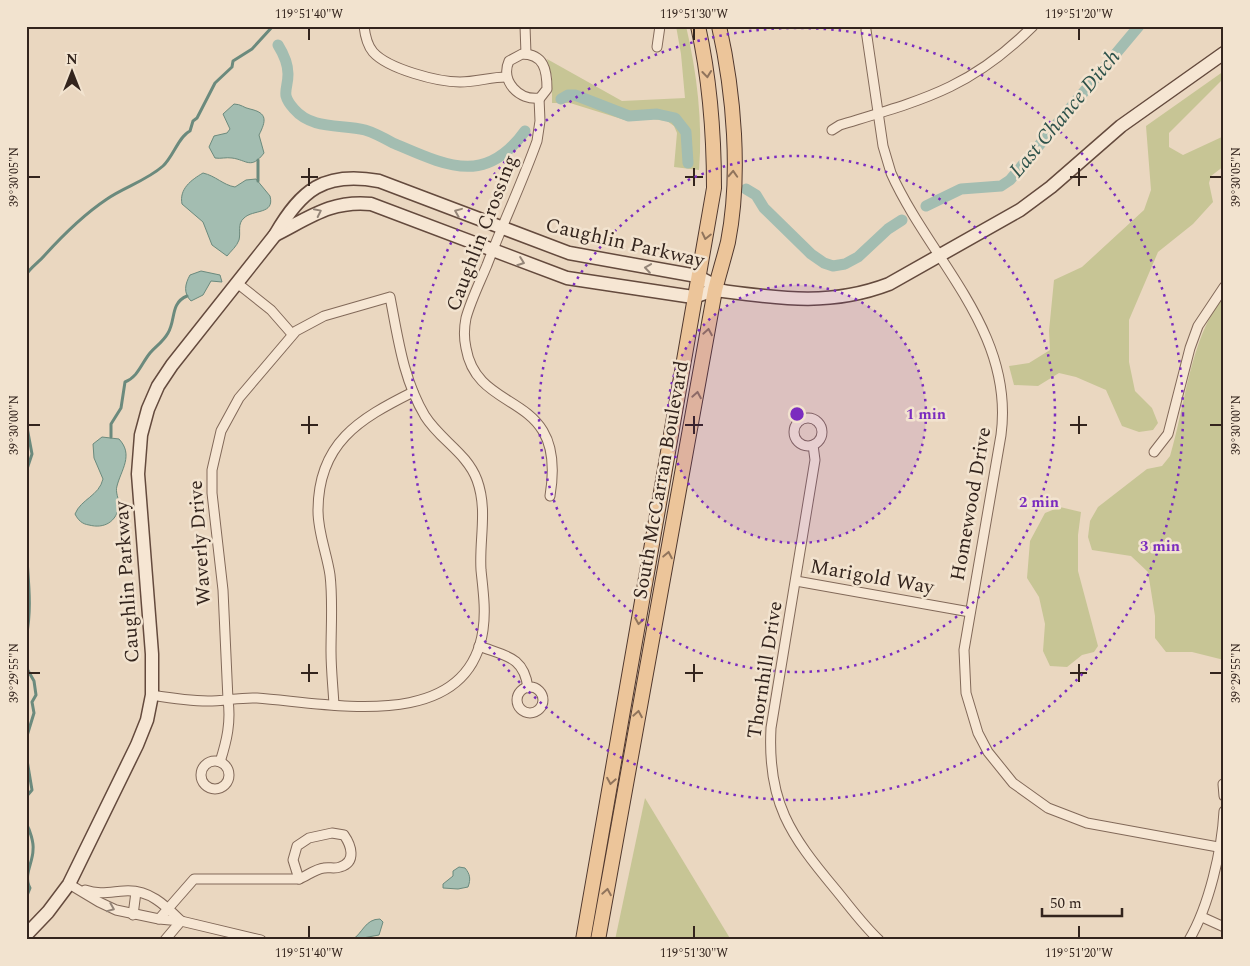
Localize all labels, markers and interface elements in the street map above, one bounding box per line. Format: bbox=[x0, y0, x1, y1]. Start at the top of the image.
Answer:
text: 119°51'40"W bbox=[275, 5, 343, 24]
text: 119°51'30"W bbox=[660, 5, 728, 24]
text: 119°51'20"W bbox=[1045, 5, 1113, 24]
water label: Last Chance Ditch bbox=[1002, 43, 1128, 185]
north arrow bbox=[48, 48, 98, 98]
text: N bbox=[66, 49, 78, 70]
one-way arrow bbox=[702, 70, 713, 78]
text: 39°30'05"N bbox=[5, 147, 24, 207]
text: 39°30'05"N bbox=[1227, 147, 1246, 207]
street label: Caughlin Crossing bbox=[438, 150, 526, 316]
one-way arrow bbox=[728, 169, 739, 177]
one-way arrow bbox=[454, 207, 463, 218]
one-way arrow bbox=[313, 209, 322, 219]
street label: Caughlin Parkway bbox=[543, 210, 709, 276]
one-way arrow bbox=[701, 231, 712, 240]
one-way arrow bbox=[516, 256, 525, 266]
one-way arrow bbox=[644, 264, 653, 274]
one-way arrow bbox=[702, 327, 712, 336]
street label: South McCarran Boulevard bbox=[625, 358, 697, 602]
one-way arrow bbox=[692, 391, 702, 399]
text: 39°30'00"N bbox=[5, 395, 24, 455]
text: 39°30'00"N bbox=[1227, 395, 1246, 455]
text: 1 min bbox=[906, 403, 946, 426]
centre of rings bbox=[788, 405, 806, 423]
street label: Homewood Drive bbox=[943, 425, 999, 583]
street label: Waverly Drive bbox=[181, 479, 219, 607]
text: 2 min bbox=[1019, 491, 1059, 514]
street label: Caughlin Parkway bbox=[106, 499, 148, 664]
text: 3 min bbox=[1140, 535, 1180, 558]
one-way arrow bbox=[662, 550, 673, 559]
street label: Marigold Way bbox=[808, 551, 938, 603]
street label: Thornhill Drive bbox=[739, 599, 791, 741]
one-way arrow bbox=[634, 616, 644, 625]
text: 39°29'55"N bbox=[5, 643, 24, 703]
text: 39°29'55"N bbox=[1227, 643, 1246, 703]
one-way arrow bbox=[632, 710, 642, 719]
one-way arrow bbox=[607, 777, 617, 785]
scale bar bbox=[1042, 886, 1122, 918]
one-way arrow bbox=[601, 887, 611, 896]
text: 50 m bbox=[1050, 892, 1082, 915]
one-way arrow bbox=[106, 901, 115, 912]
text: 119°51'40"W bbox=[275, 944, 343, 963]
text: 119°51'30"W bbox=[660, 944, 728, 963]
text: 119°51'20"W bbox=[1045, 944, 1113, 963]

